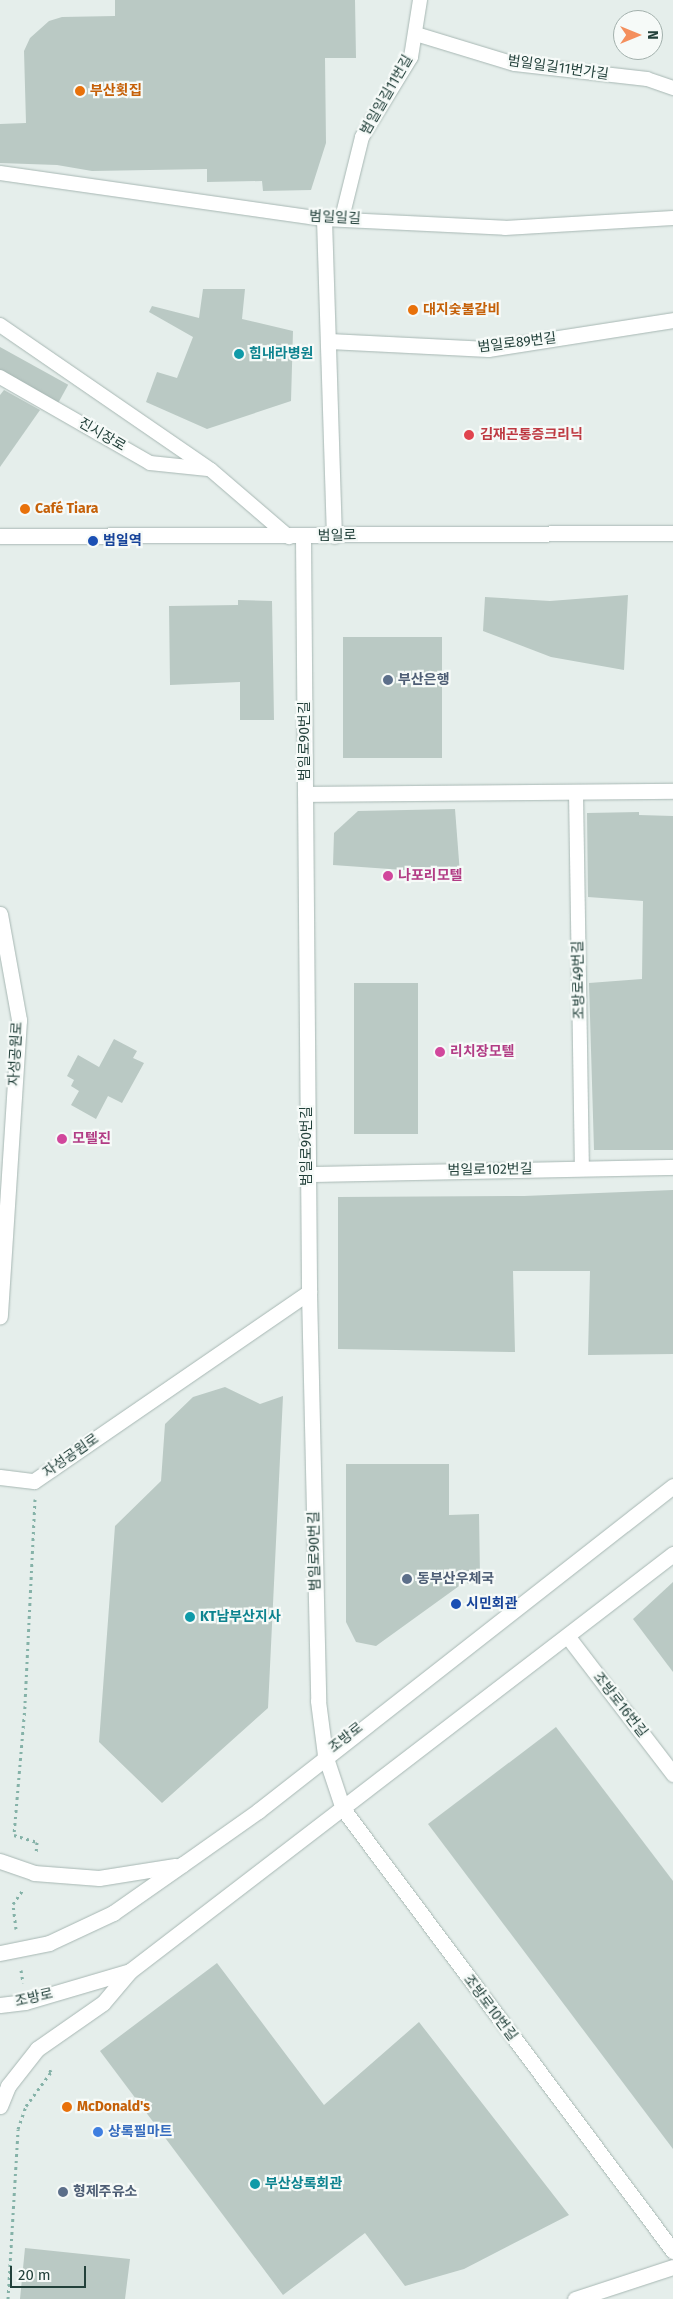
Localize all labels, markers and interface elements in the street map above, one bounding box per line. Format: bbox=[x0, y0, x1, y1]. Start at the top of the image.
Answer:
north arrow bbox=[613, 10, 663, 60]
text: N bbox=[644, 30, 661, 40]
street label: 범일일길11번길 bbox=[357, 52, 417, 138]
street label: 범일일길11번가길 bbox=[506, 53, 610, 83]
place label: 부산횟집 bbox=[90, 83, 142, 99]
marker: 부산횟집 bbox=[74, 85, 86, 97]
street label: 범일일길 bbox=[309, 208, 361, 228]
place label: 대지숯불갈비 bbox=[423, 302, 500, 318]
marker: 대지숯불갈비 bbox=[407, 304, 419, 316]
street label: 범일로89번길 bbox=[477, 330, 557, 356]
place label: 힘내라병원 bbox=[249, 346, 313, 362]
marker: 힘내라병원 bbox=[233, 348, 245, 360]
street label: 진시장로 bbox=[75, 415, 129, 455]
place label: 김재곤통증크리닉 bbox=[480, 427, 583, 443]
marker: 김재곤통증크리닉 bbox=[462, 428, 476, 442]
place label: Café Tiara bbox=[35, 501, 98, 517]
marker: Café Tiara bbox=[19, 503, 31, 515]
street label: 범일로 bbox=[318, 527, 356, 545]
place label: 범일역 bbox=[103, 533, 142, 549]
marker: 범일역 bbox=[87, 535, 99, 547]
place label: 부산은행 bbox=[398, 672, 450, 688]
marker: 부산은행 bbox=[382, 674, 394, 686]
street label: 범일로90번길 bbox=[297, 701, 313, 781]
place label: 나포리모텔 bbox=[398, 868, 462, 884]
marker: 나포리모텔 bbox=[382, 870, 394, 882]
street label: 조방로49번길 bbox=[570, 940, 588, 1020]
street label: 자성공원로 bbox=[6, 1021, 26, 1087]
place label: 리치장모텔 bbox=[450, 1044, 514, 1060]
marker: 리치장모텔 bbox=[434, 1046, 446, 1058]
street label: 범일로90번길 bbox=[299, 1106, 315, 1186]
place label: 모텔진 bbox=[72, 1131, 111, 1147]
marker: 모텔진 bbox=[56, 1133, 68, 1145]
street label: 범일로102번길 bbox=[447, 1161, 533, 1179]
street label: 자성공원로 bbox=[40, 1431, 102, 1481]
street label: 범일로90번길 bbox=[306, 1511, 324, 1591]
place label: 동부산우체국 bbox=[417, 1571, 494, 1587]
marker: 동부산우체국 bbox=[401, 1573, 413, 1585]
place label: 시민회관 bbox=[466, 1596, 518, 1612]
marker: 시민회관 bbox=[450, 1598, 462, 1610]
place label: KT남부산지사 bbox=[200, 1609, 281, 1625]
marker: KT남부산지사 bbox=[184, 1611, 196, 1623]
street label: 조방로16번길 bbox=[589, 1669, 651, 1741]
street label: 조방로 bbox=[326, 1719, 366, 1757]
street label: 조방로10번길 bbox=[460, 1972, 520, 2044]
street label: 조방로 bbox=[13, 1985, 55, 2011]
place label: McDonald's bbox=[77, 2099, 150, 2115]
marker: McDonald's bbox=[61, 2101, 73, 2113]
place label: 상록필마트 bbox=[108, 2124, 172, 2140]
marker: 상록필마트 bbox=[92, 2126, 104, 2138]
place label: 부산상록회관 bbox=[265, 2176, 342, 2192]
marker: 부산상록회관 bbox=[249, 2178, 261, 2190]
place label: 형제주유소 bbox=[73, 2184, 137, 2200]
marker: 형제주유소 bbox=[57, 2186, 69, 2198]
scale bar bbox=[12, 2256, 89, 2288]
text: 20 m bbox=[18, 2266, 51, 2284]

